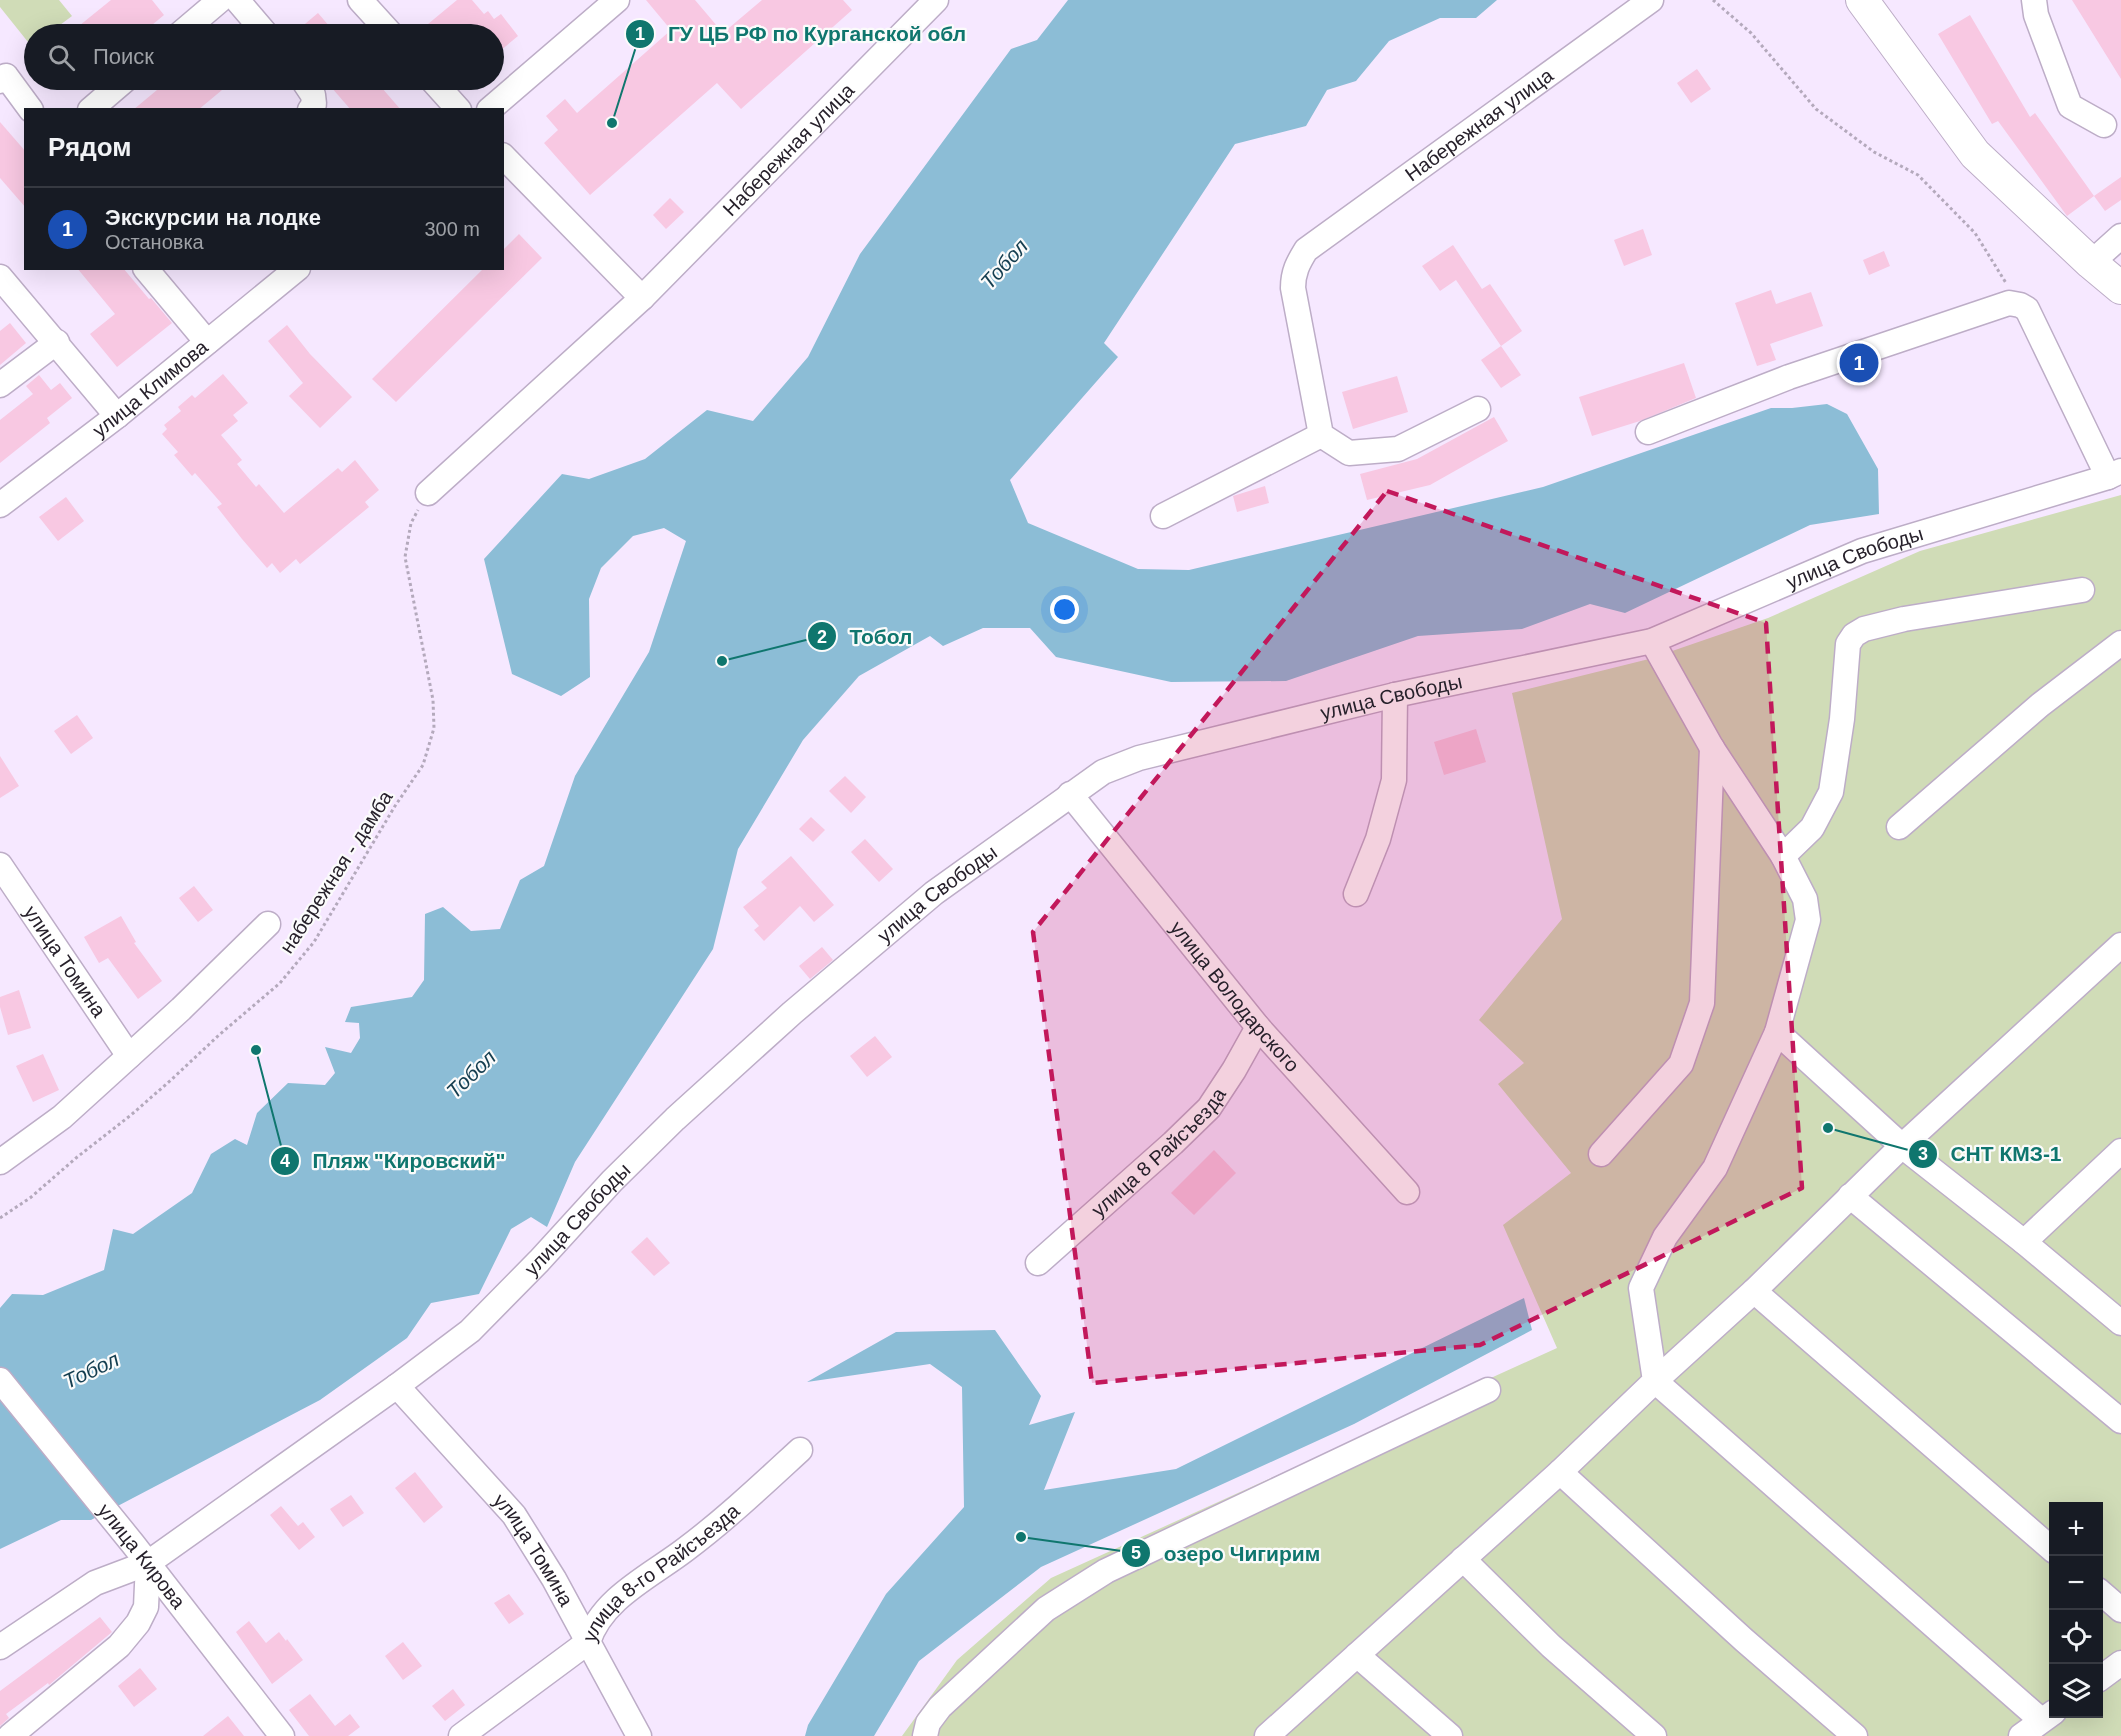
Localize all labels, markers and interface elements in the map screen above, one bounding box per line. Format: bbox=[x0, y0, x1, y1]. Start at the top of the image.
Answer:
callout: ГУ ЦБ РФ по Курганской обл bbox=[625, 14, 978, 53]
text: ГУ ЦБ РФ по Курганской обл bbox=[668, 22, 966, 45]
search box bbox=[24, 24, 504, 90]
text: 1 bbox=[635, 24, 645, 44]
icon: search bbox=[45, 41, 78, 74]
text: Поиск bbox=[93, 44, 154, 69]
street label: Набережная улица bbox=[1401, 63, 1558, 185]
street label: Набережная улица bbox=[718, 78, 859, 220]
text: Рядом bbox=[48, 132, 131, 162]
text: Экскурсии на лодке bbox=[105, 205, 321, 230]
text: 1 bbox=[62, 218, 73, 240]
text: 300 m bbox=[424, 218, 480, 240]
text: Остановка bbox=[105, 231, 204, 253]
water label: Тобол bbox=[976, 234, 1032, 294]
street label: улица Климова bbox=[88, 335, 213, 442]
pin: 1 bbox=[1840, 340, 1878, 386]
street label: улица Свободы bbox=[1783, 522, 1926, 593]
your location bbox=[1050, 595, 1079, 624]
callout: Тобол bbox=[807, 617, 924, 656]
text: Тобол bbox=[850, 625, 912, 648]
text: 2 bbox=[817, 627, 827, 647]
street label: улица Свободы bbox=[1318, 670, 1464, 724]
street label: набережная - дамба bbox=[275, 786, 397, 957]
street label: улица Свободы bbox=[873, 841, 1001, 947]
street label: улица Томина bbox=[20, 901, 111, 1022]
street label: улица Володарского bbox=[1166, 917, 1304, 1076]
water label: Тобол bbox=[442, 1045, 500, 1103]
street label: улица 8 Райсъезда bbox=[1087, 1083, 1231, 1221]
callout: СНТ КМЗ-1 bbox=[1908, 1135, 2073, 1174]
callout: Пляж "Кировский" bbox=[270, 1141, 517, 1180]
text: СНТ КМЗ-1 bbox=[1950, 1142, 2062, 1165]
text: 3 bbox=[1918, 1144, 1928, 1164]
text: Пляж "Кировский" bbox=[312, 1149, 506, 1172]
text: 4 bbox=[280, 1151, 290, 1171]
street label: улица Свободы bbox=[520, 1159, 634, 1280]
water label: Тобол bbox=[60, 1347, 123, 1393]
street label: улица Томина bbox=[489, 1489, 578, 1611]
street label: улица Кирова bbox=[94, 1499, 190, 1613]
street label: улица 8-го Райсъезда bbox=[578, 1499, 744, 1645]
map controls bbox=[2049, 1502, 2103, 1718]
button: + bbox=[2049, 1502, 2103, 1556]
callout: озеро Чигирим bbox=[1121, 1534, 1332, 1573]
text: озеро Чигирим bbox=[1164, 1542, 1320, 1565]
text: 5 bbox=[1131, 1543, 1141, 1563]
button: − bbox=[2049, 1556, 2103, 1610]
button: locate bbox=[2049, 1610, 2103, 1664]
button: layers bbox=[2049, 1664, 2103, 1718]

